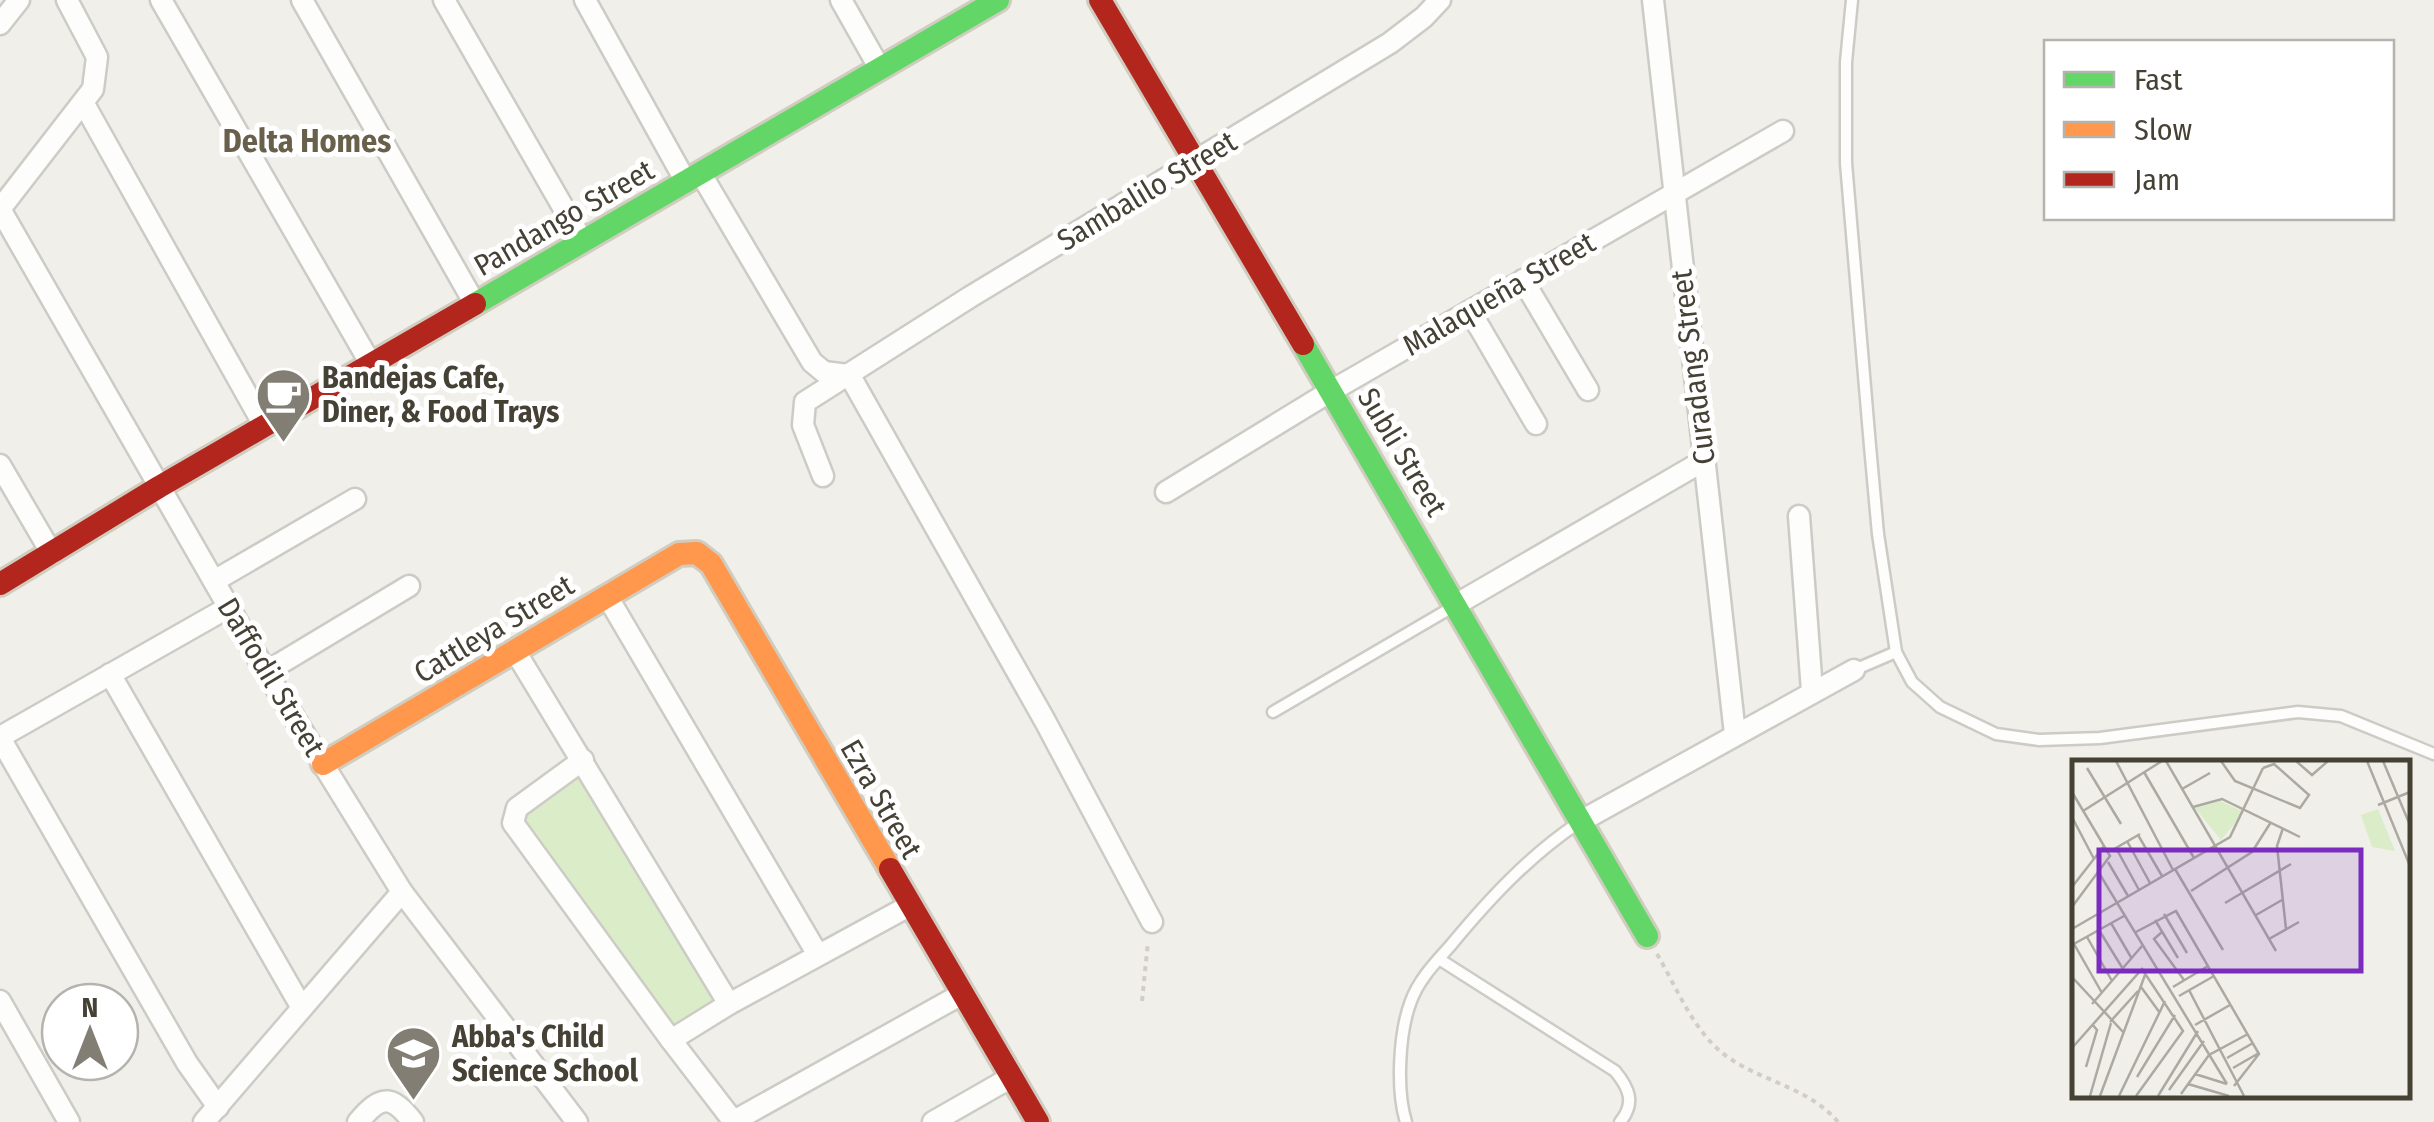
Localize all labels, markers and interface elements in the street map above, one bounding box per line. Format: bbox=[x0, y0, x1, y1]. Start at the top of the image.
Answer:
legend bbox=[2044, 40, 2394, 220]
text: Fast bbox=[2134, 62, 2183, 98]
text: Slow bbox=[2134, 112, 2192, 148]
district label: Delta Homes bbox=[223, 122, 391, 160]
street label: Sambalilo Street bbox=[1051, 123, 1243, 259]
street label: Pandango Street bbox=[468, 152, 660, 284]
text: Jam bbox=[2134, 162, 2180, 198]
street label: Malaqueña Street bbox=[1396, 224, 1602, 364]
street label: Curadang Street bbox=[1663, 267, 1723, 467]
place label: Bandejas Cafe, Diner, & Food Trays bbox=[322, 360, 559, 430]
cafe icon: Bandejas Cafe, Diner, & Food Trays bbox=[253, 365, 313, 444]
street label: Subli Street bbox=[1350, 382, 1454, 523]
street label: Cattleya Street bbox=[408, 567, 581, 691]
street label: Daffodil Street bbox=[210, 591, 332, 763]
street label: Ezra Street bbox=[833, 733, 929, 865]
inset map bbox=[2072, 760, 2409, 1097]
north arrow bbox=[40, 982, 140, 1082]
text: N bbox=[82, 991, 98, 1024]
place label: Abba's Child Science School bbox=[451, 1019, 639, 1089]
school or university icon: Abba's Child Science School bbox=[383, 1024, 443, 1103]

